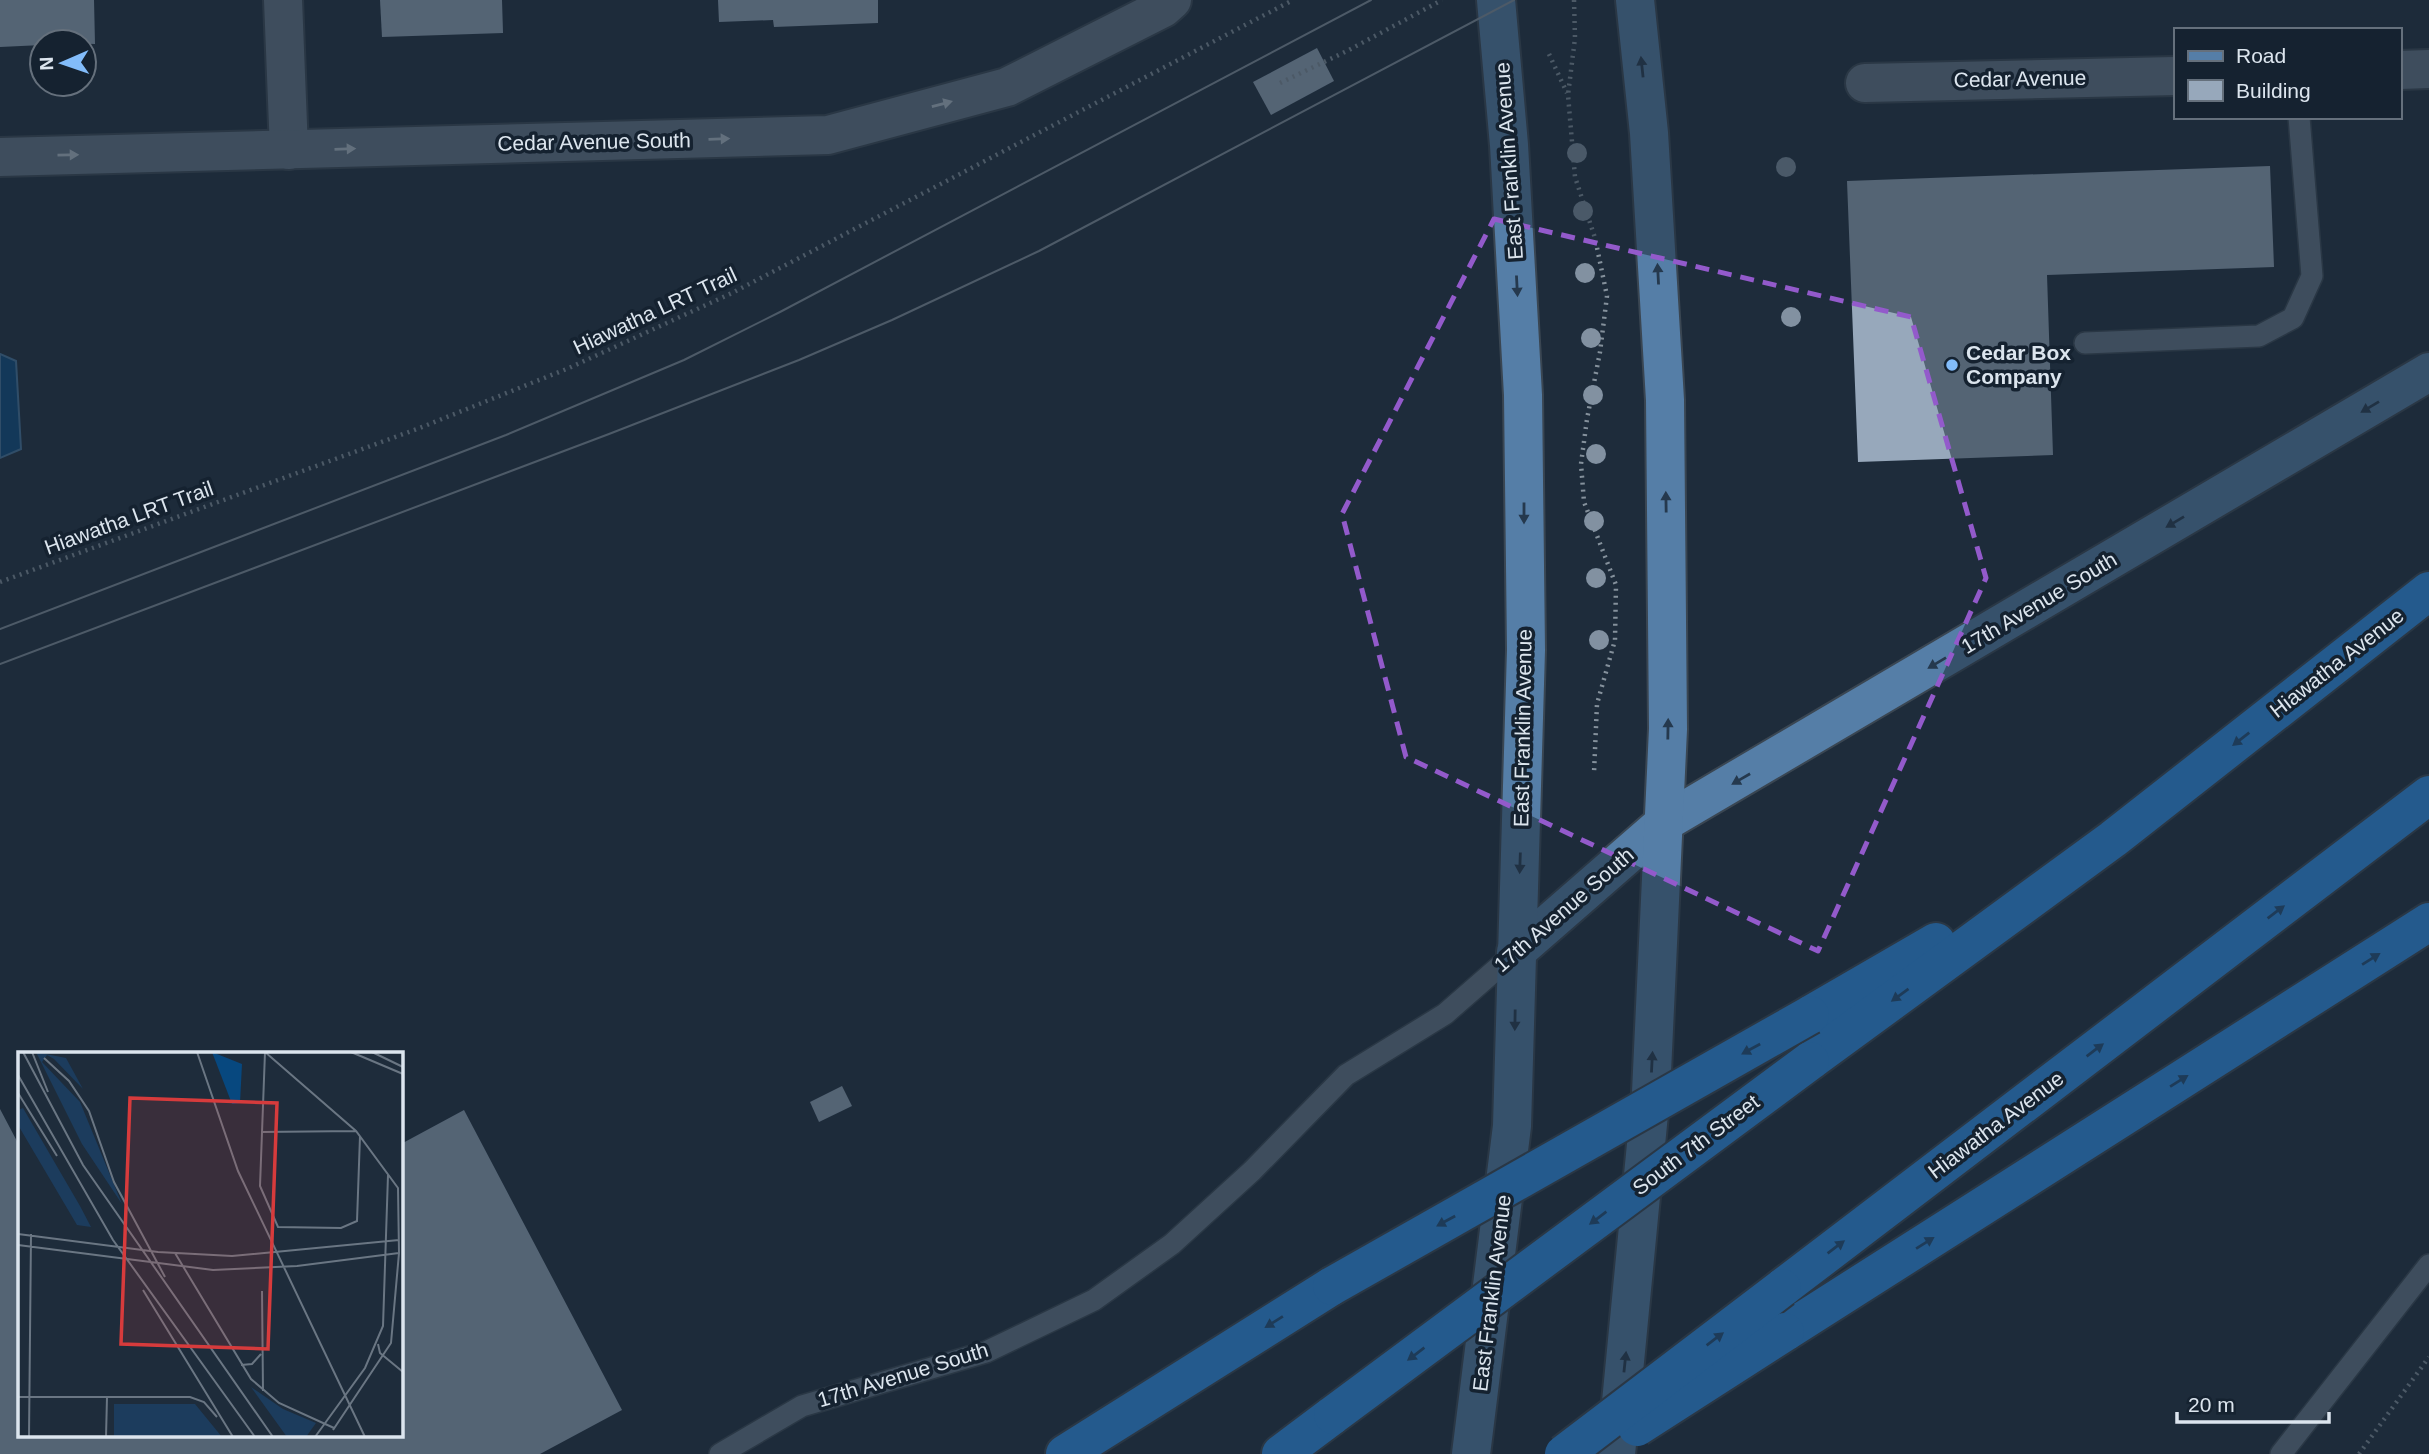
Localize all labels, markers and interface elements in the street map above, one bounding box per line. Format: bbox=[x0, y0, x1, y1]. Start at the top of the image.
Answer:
north arrow bbox=[28, 28, 98, 98]
legend bbox=[2174, 28, 2401, 119]
text: Road bbox=[2236, 44, 2286, 67]
one-way arrow bbox=[1636, 55, 1647, 77]
text: N bbox=[36, 56, 57, 71]
street label: East Franklin Avenue bbox=[1490, 61, 1527, 261]
street label: Cedar Avenue bbox=[1953, 66, 2087, 91]
text: Building bbox=[2236, 79, 2311, 102]
one-way arrow bbox=[931, 98, 953, 109]
street label: Cedar Avenue South bbox=[497, 128, 691, 155]
one-way arrow bbox=[708, 133, 730, 144]
one-way arrow bbox=[334, 143, 356, 154]
one-way arrow bbox=[57, 150, 79, 161]
street label: Hiawatha LRT Trail bbox=[569, 263, 740, 359]
one-way arrow bbox=[1652, 263, 1663, 285]
one-way arrow bbox=[1512, 275, 1523, 297]
place label: Cedar Box Company bbox=[1966, 341, 2071, 388]
marker: Cedar Box Company bbox=[1944, 357, 1960, 373]
one-way arrow bbox=[2361, 400, 2380, 413]
street label: Hiawatha LRT Trail bbox=[41, 476, 216, 559]
one-way arrow bbox=[1660, 490, 1672, 512]
one-way arrow bbox=[1518, 503, 1530, 525]
one-way arrow bbox=[2165, 516, 2184, 529]
street label: 17th Avenue South bbox=[1957, 547, 2121, 658]
street label: Hiawatha Avenue bbox=[2265, 603, 2408, 722]
street label: East Franklin Avenue bbox=[1509, 629, 1536, 827]
one-way arrow bbox=[1927, 657, 1946, 670]
one-way arrow bbox=[1662, 718, 1674, 740]
one-way arrow bbox=[2232, 731, 2250, 746]
one-way arrow bbox=[1731, 773, 1750, 785]
street label: 17th Avenue South bbox=[1489, 843, 1638, 976]
one-way arrow bbox=[1514, 853, 1525, 875]
one-way arrow bbox=[2267, 904, 2285, 919]
one-way arrow bbox=[2361, 953, 2381, 966]
one-way arrow bbox=[1891, 988, 1909, 1002]
one-way arrow bbox=[1509, 1009, 1521, 1031]
one-way arrow bbox=[1741, 1043, 1761, 1055]
one-way arrow bbox=[2086, 1043, 2104, 1057]
one-way arrow bbox=[1647, 1051, 1658, 1073]
inset map bbox=[18, 1052, 402, 1436]
street label: Hiawatha Avenue bbox=[1924, 1066, 2068, 1183]
one-way arrow bbox=[2170, 1075, 2189, 1088]
street label: South 7th Street bbox=[1628, 1090, 1763, 1199]
street label: East Franklin Avenue bbox=[1468, 1193, 1515, 1393]
one-way arrow bbox=[1589, 1211, 1607, 1225]
one-way arrow bbox=[1437, 1215, 1456, 1227]
one-way arrow bbox=[1916, 1237, 1935, 1250]
one-way arrow bbox=[1827, 1240, 1845, 1254]
one-way arrow bbox=[1265, 1315, 1284, 1328]
one-way arrow bbox=[1706, 1331, 1724, 1346]
street label: 17th Avenue South bbox=[815, 1338, 991, 1411]
one-way arrow bbox=[1406, 1347, 1425, 1361]
one-way arrow bbox=[1619, 1350, 1630, 1372]
scale bar bbox=[2177, 1380, 2329, 1424]
text: 20 m bbox=[2188, 1393, 2235, 1416]

